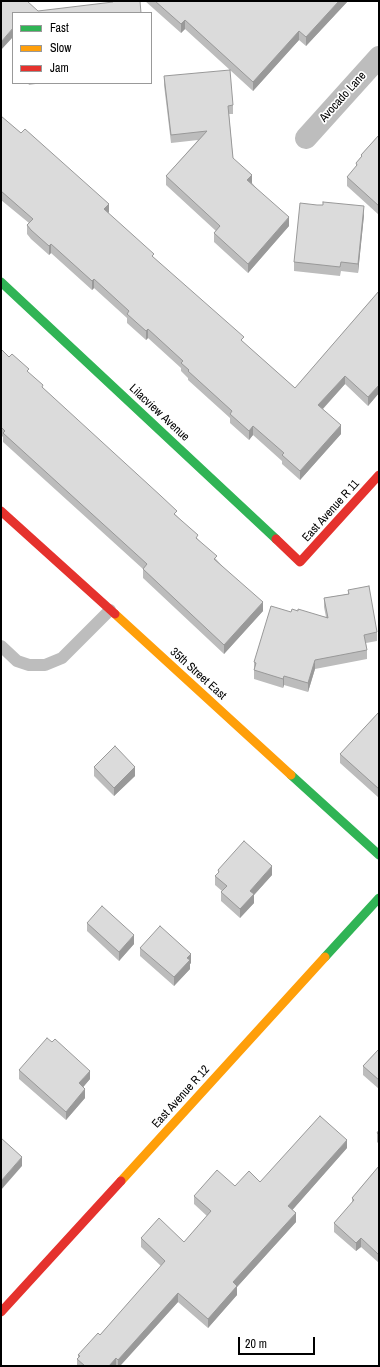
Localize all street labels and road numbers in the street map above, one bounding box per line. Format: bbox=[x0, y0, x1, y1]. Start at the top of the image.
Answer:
street label: Avocado Lane bbox=[317, 69, 369, 125]
street label: Lilacview Avenue bbox=[126, 381, 192, 445]
street label: East Avenue R 11 bbox=[299, 477, 363, 545]
street label: 35th Street East bbox=[167, 645, 229, 703]
street label: East Avenue R 12 bbox=[149, 1063, 213, 1131]

